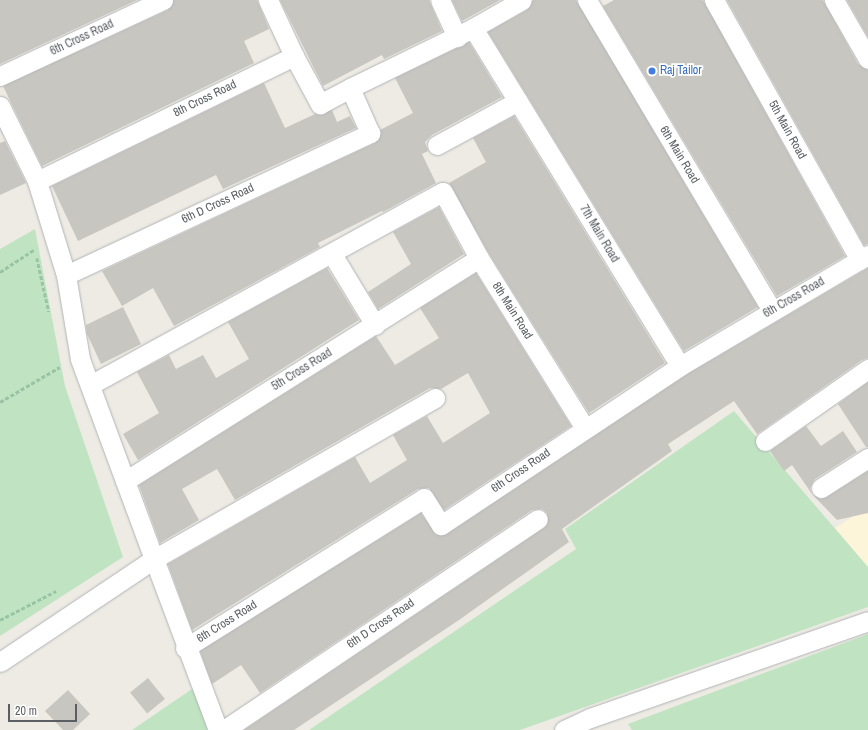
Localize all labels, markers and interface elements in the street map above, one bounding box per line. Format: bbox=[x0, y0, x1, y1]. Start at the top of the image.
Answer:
street label: 6th Cross Road bbox=[48, 17, 116, 59]
place label: Raj Tailor bbox=[660, 64, 702, 78]
marker: Raj Tailor bbox=[647, 66, 657, 76]
street label: 8th Cross Road bbox=[171, 78, 239, 120]
street label: 5th Main Road bbox=[765, 98, 809, 162]
street label: 6th Main Road bbox=[656, 124, 702, 186]
street label: 6th D Cross Road bbox=[180, 181, 256, 227]
street label: 7th Main Road bbox=[576, 203, 622, 265]
street label: 6th Cross Road bbox=[761, 275, 827, 321]
street label: 8th Main Road bbox=[489, 280, 535, 342]
street label: 5th Cross Road bbox=[269, 346, 335, 394]
street label: 6th Cross Road bbox=[489, 446, 553, 496]
street label: 6th D Cross Road bbox=[345, 596, 417, 652]
street label: 6th Cross Road bbox=[194, 598, 260, 646]
scale bar bbox=[10, 696, 79, 722]
text: 20 m bbox=[15, 703, 37, 719]

